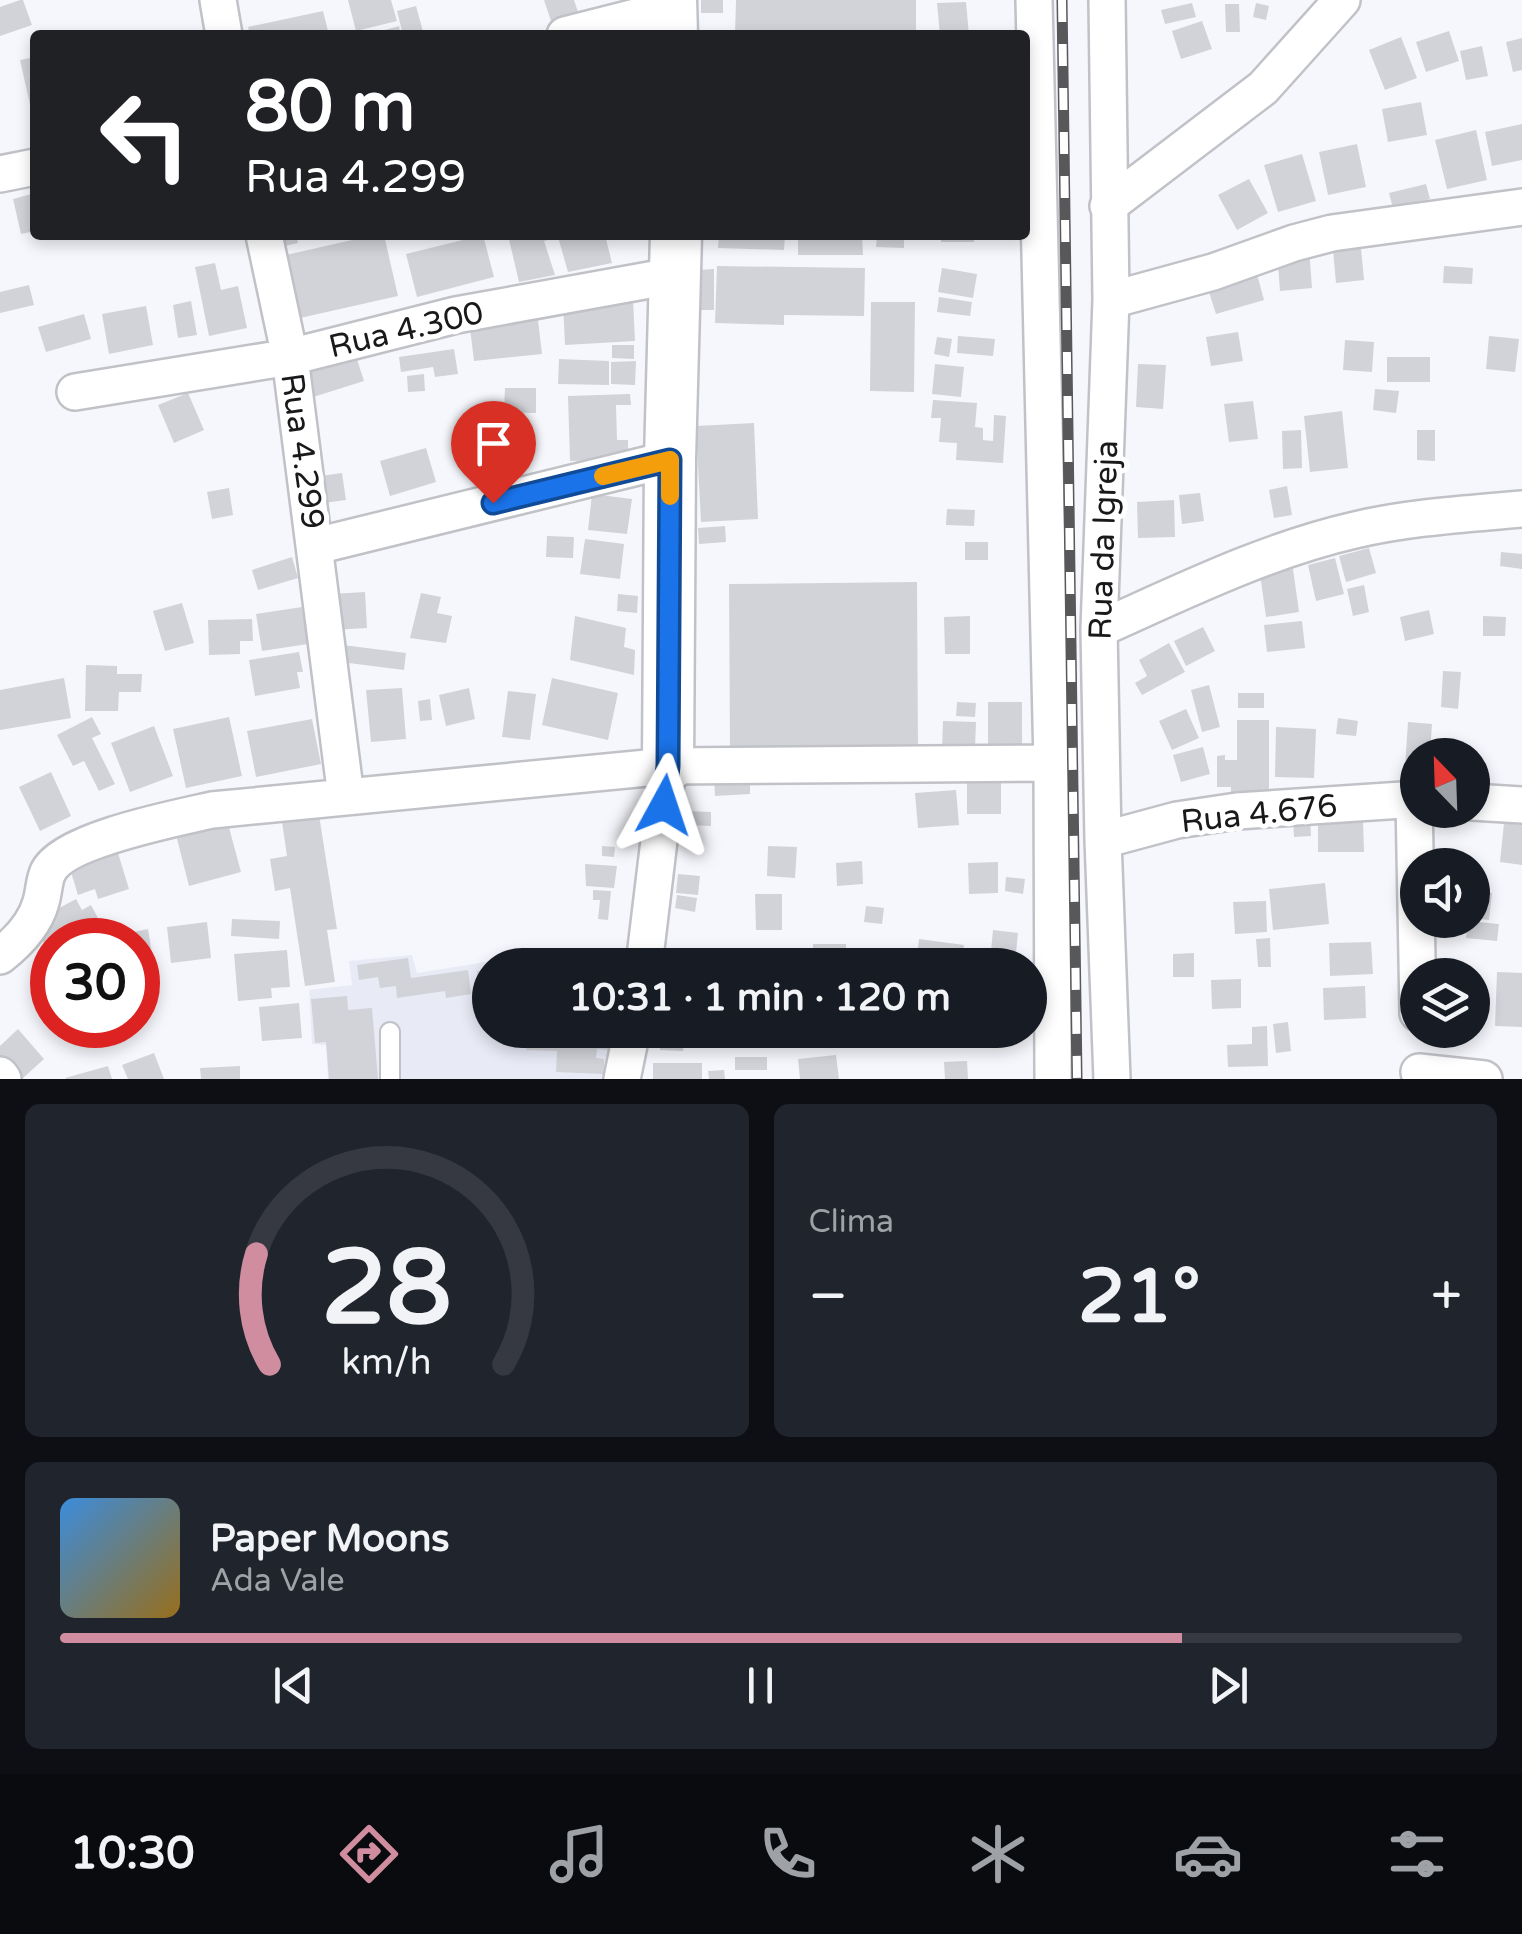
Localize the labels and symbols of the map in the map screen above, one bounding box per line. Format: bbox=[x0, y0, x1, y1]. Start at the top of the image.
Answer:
street label: Rua 4.300 bbox=[325, 294, 487, 366]
street label: Rua 4.299 bbox=[272, 371, 332, 532]
pin bbox=[451, 401, 536, 504]
street label: Rua da Igreja bbox=[1082, 439, 1126, 641]
north arrow bbox=[1400, 738, 1490, 828]
position arrow bbox=[612, 753, 716, 857]
street label: Rua 4.676 bbox=[1179, 787, 1339, 841]
speed limit sign: 30 bbox=[30, 918, 160, 1048]

